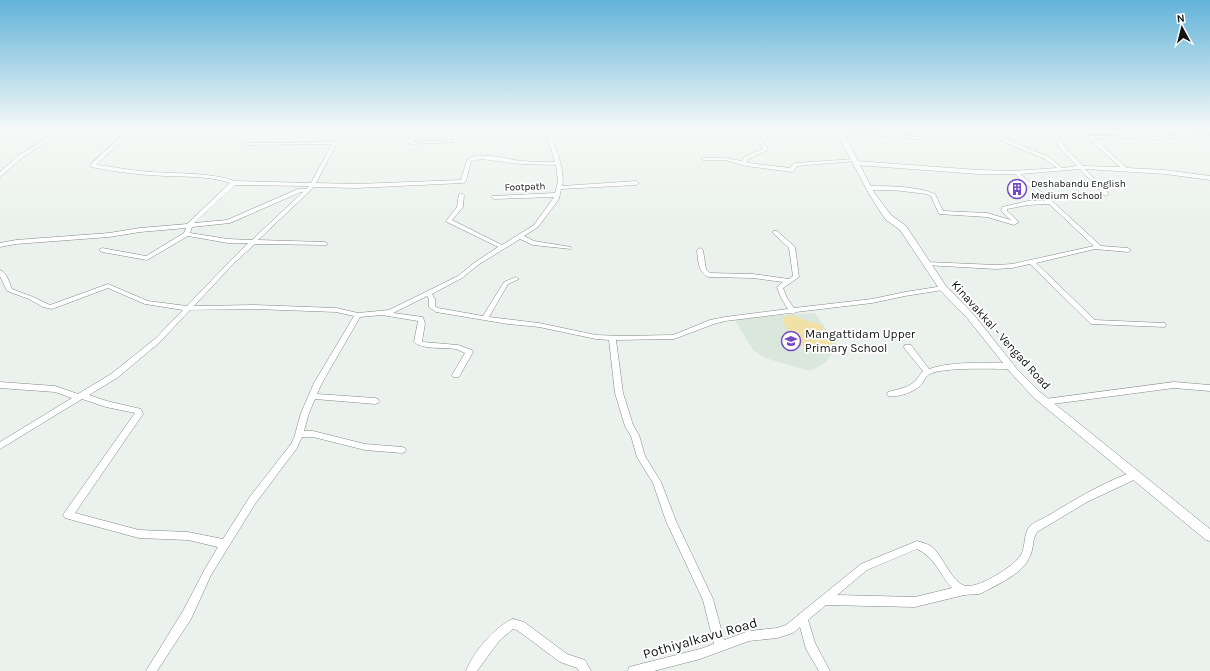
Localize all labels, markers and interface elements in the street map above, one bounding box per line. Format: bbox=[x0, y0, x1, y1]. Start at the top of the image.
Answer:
north arrow bbox=[1162, 8, 1202, 48]
text: N bbox=[1176, 12, 1186, 26]
building icon: Deshabandu English Medium School bbox=[1006, 178, 1028, 200]
place label: Deshabandu English Medium School bbox=[1031, 178, 1126, 202]
street label: Footpath bbox=[504, 180, 546, 194]
street label: Kinavakkal - Vengad Road bbox=[948, 278, 1054, 392]
place label: Mangattidam Upper Primary School bbox=[805, 327, 916, 355]
school or university icon: Mangattidam Upper Primary School bbox=[780, 330, 802, 352]
street label: Pothiyalkavu Road bbox=[641, 614, 759, 663]

